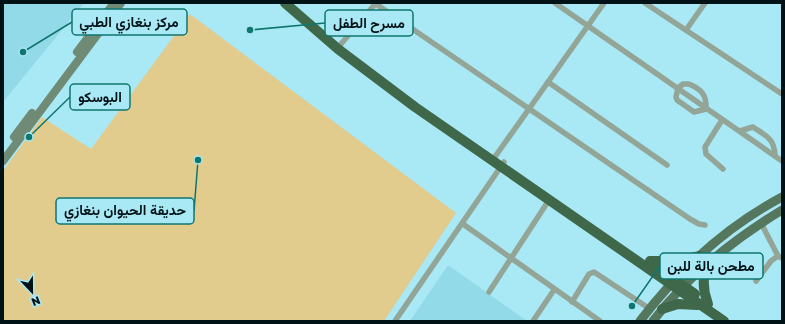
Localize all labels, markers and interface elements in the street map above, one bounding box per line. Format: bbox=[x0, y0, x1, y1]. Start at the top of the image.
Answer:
callout: مركز بنغازي الطبي bbox=[72, 9, 187, 35]
callout: مسرح الطفل bbox=[325, 10, 413, 36]
text: مركز بنغازي الطبي bbox=[79, 13, 179, 34]
text: مسرح الطفل bbox=[333, 14, 405, 33]
callout: البوسكو bbox=[70, 84, 130, 110]
text: البوسكو bbox=[78, 88, 122, 106]
callout: حديقة الحيوان بنغازي bbox=[56, 198, 194, 224]
text: حديقة الحيوان بنغازي bbox=[64, 201, 186, 222]
callout: مطحن بالة للبن bbox=[660, 253, 763, 279]
text: مطحن بالة للبن bbox=[667, 257, 755, 275]
north arrow bbox=[12, 272, 52, 312]
text: N bbox=[30, 294, 42, 309]

